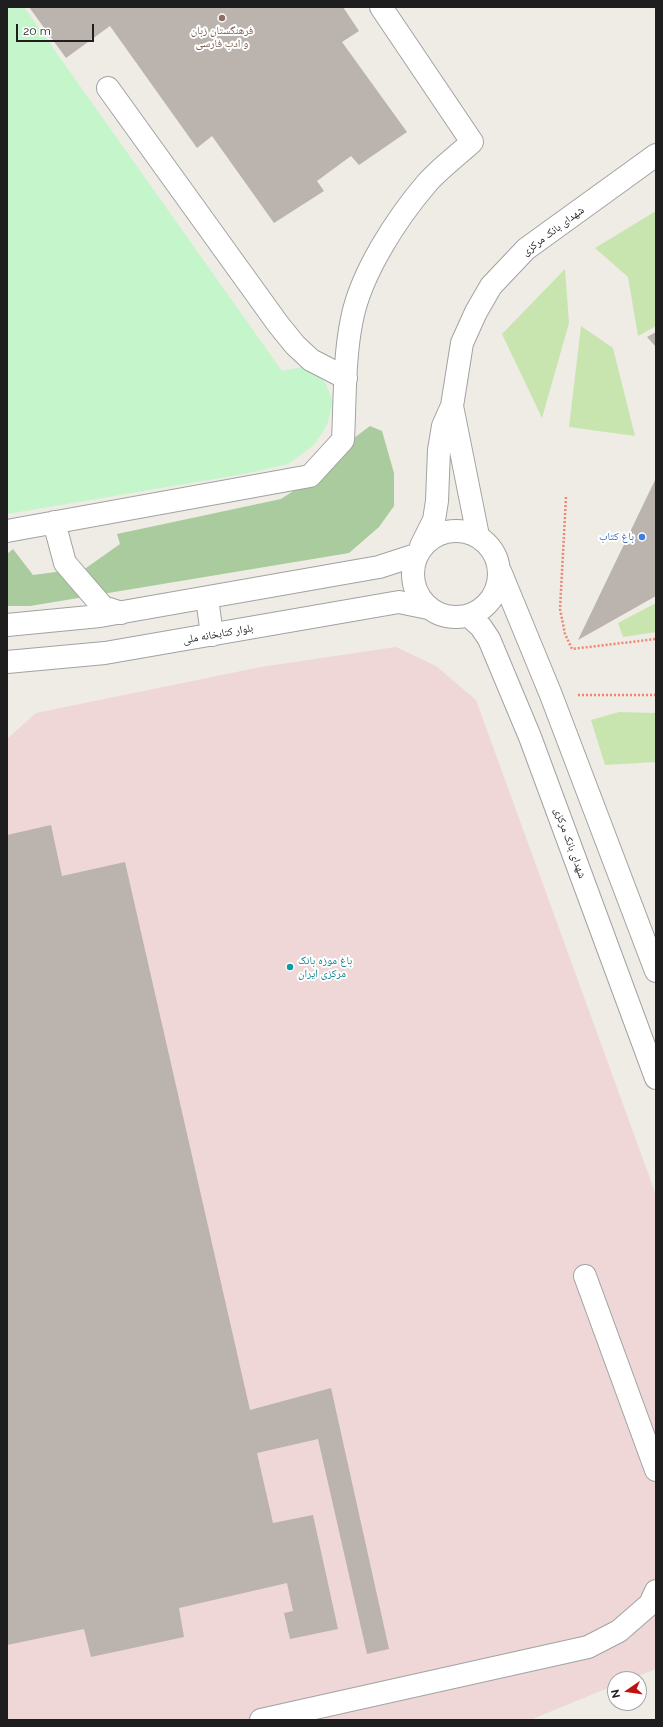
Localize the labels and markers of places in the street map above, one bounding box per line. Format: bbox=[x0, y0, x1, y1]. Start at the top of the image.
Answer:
marker: فرهنگستان زبان و ادب فارسی bbox=[217, 13, 227, 23]
place label: فرهنگستان زبان و ادب فارسی bbox=[191, 24, 253, 50]
place label: باغ کتاب bbox=[599, 530, 634, 544]
marker: باغ کتاب bbox=[637, 532, 647, 542]
place label: باغ موزه بانک مرکزی ایران bbox=[298, 954, 352, 980]
marker: باغ موزه بانک مرکزی ایران bbox=[285, 962, 295, 972]

